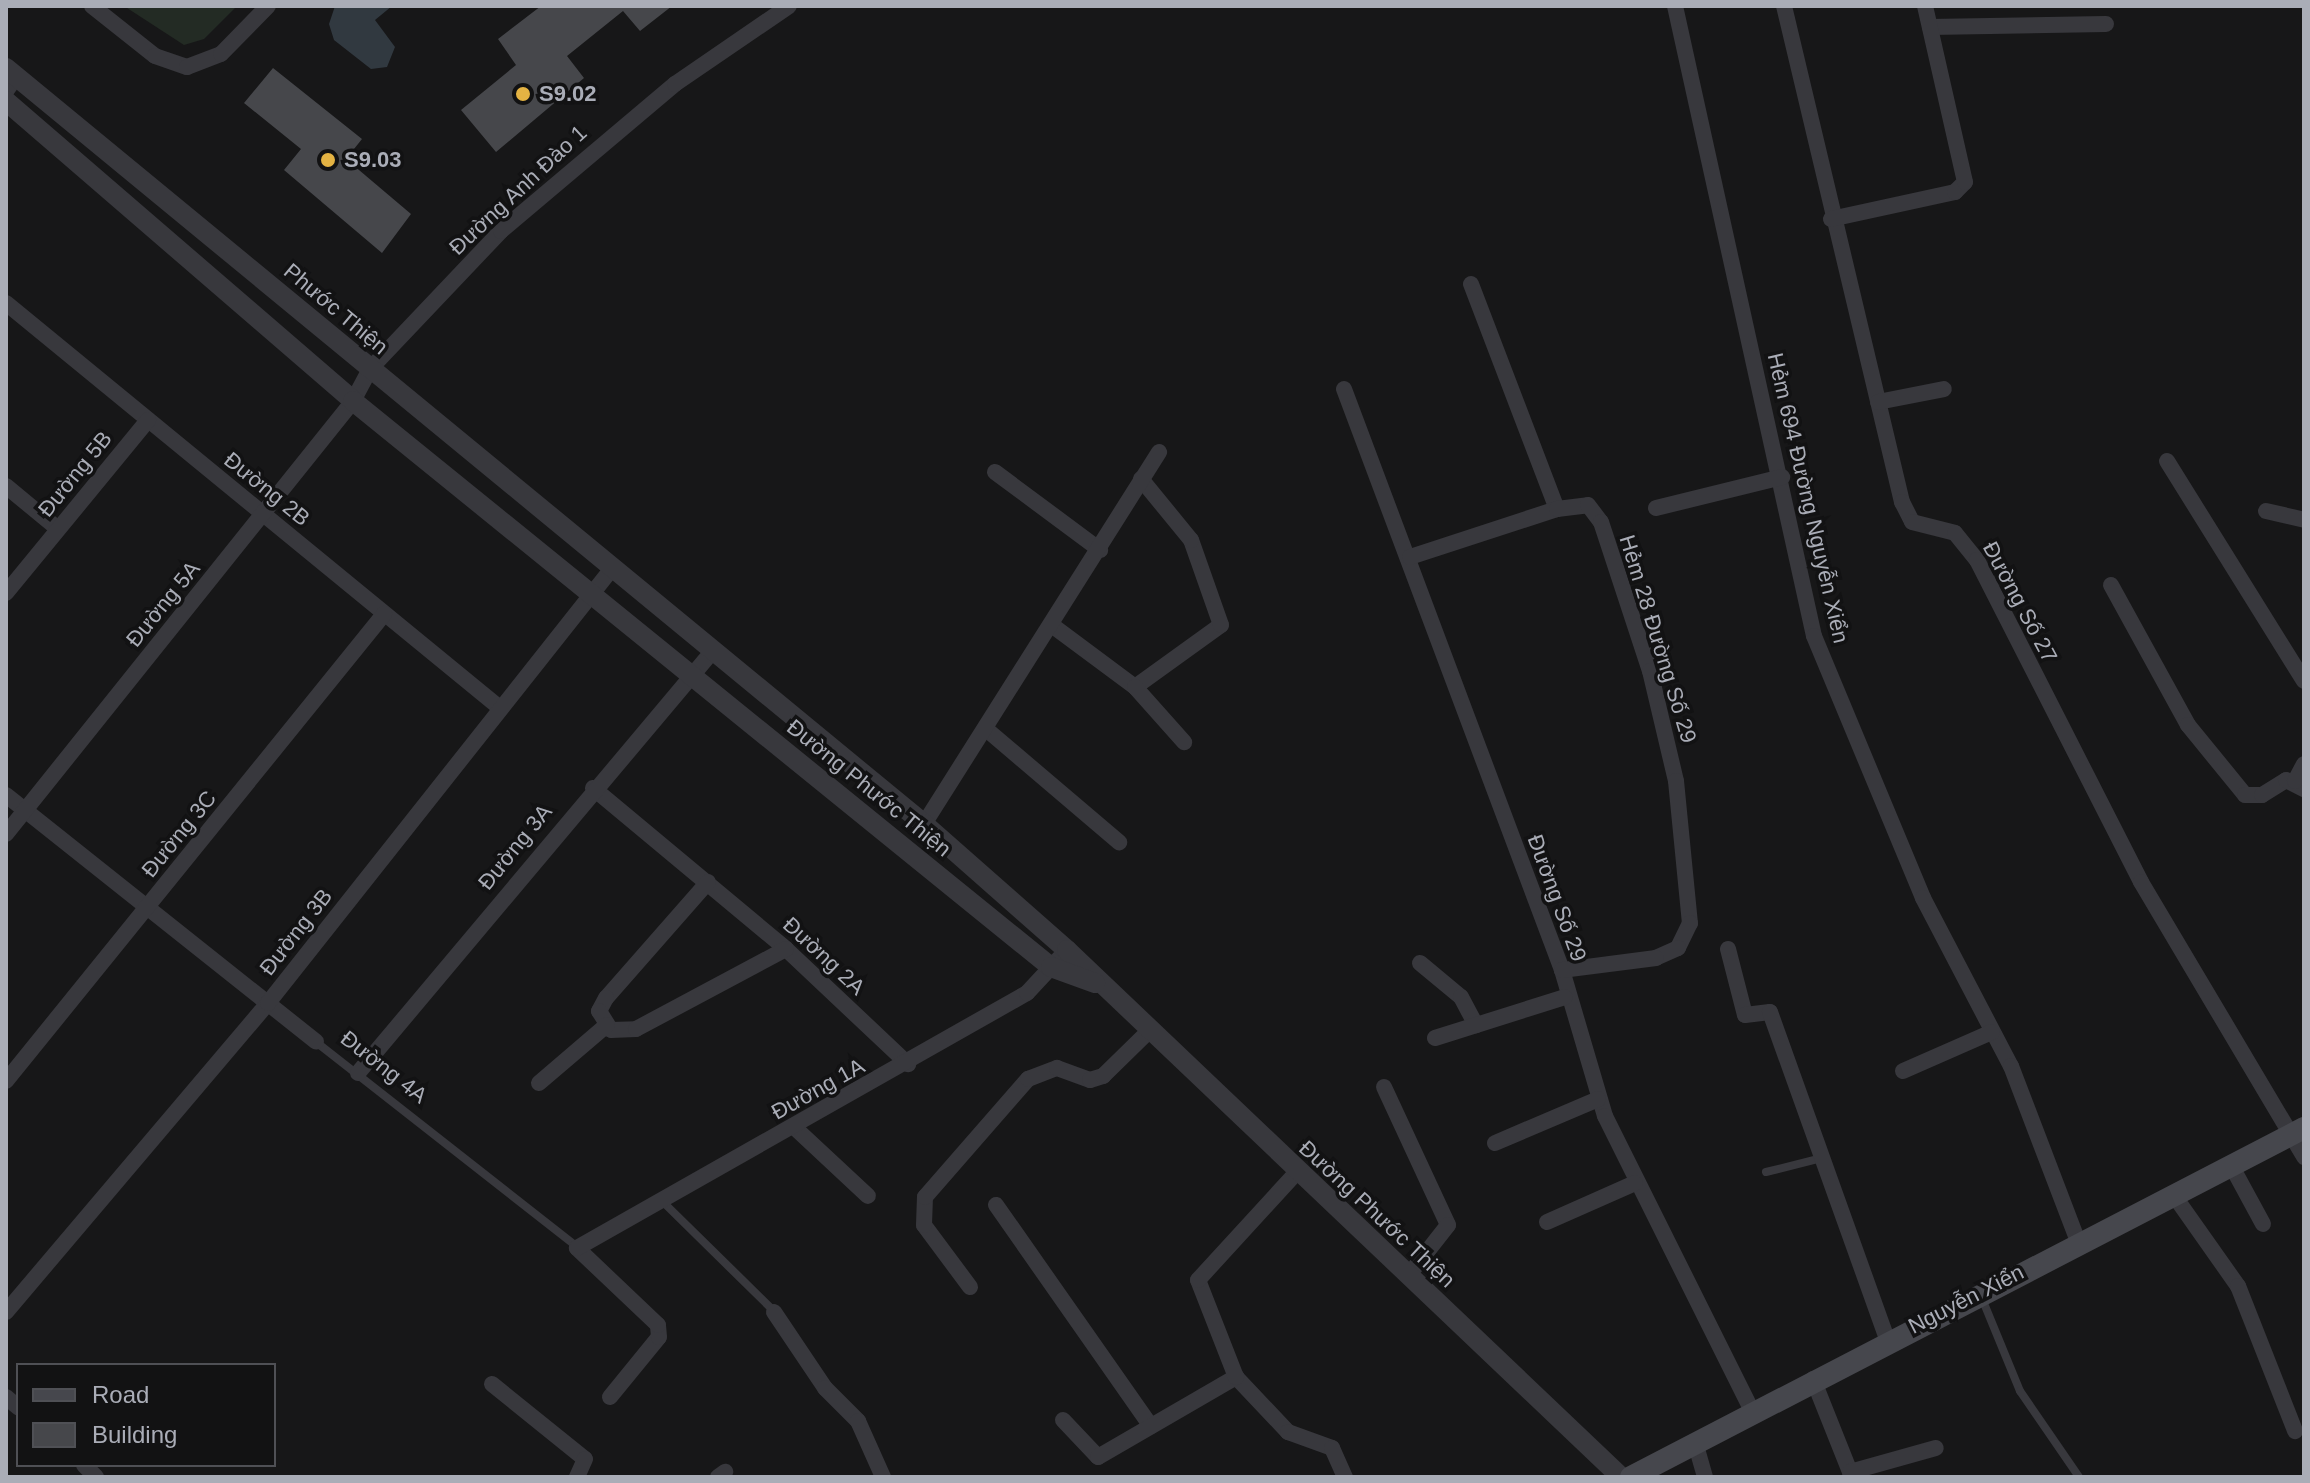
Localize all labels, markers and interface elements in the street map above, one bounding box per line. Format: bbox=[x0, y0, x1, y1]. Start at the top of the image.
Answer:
place label: S9.02 bbox=[539, 81, 596, 107]
marker: S9.02 bbox=[514, 85, 532, 103]
street label: Đường Anh Đào 1 bbox=[443, 119, 593, 261]
place label: S9.03 bbox=[344, 147, 401, 173]
marker: S9.03 bbox=[319, 151, 337, 169]
street label: Phước Thiện bbox=[278, 258, 394, 360]
street label: Hẻm 694 Đường Nguyễn Xiển bbox=[1762, 350, 1854, 646]
street label: Đường 5B bbox=[32, 426, 118, 522]
street label: Đường 2B bbox=[219, 446, 315, 532]
street label: Hẻm 28 Đường Số 29 bbox=[1614, 532, 1702, 746]
street label: Đường Số 27 bbox=[1977, 537, 2063, 667]
street label: Đường 5A bbox=[120, 556, 206, 652]
street label: Đường Phước Thiện bbox=[781, 714, 957, 862]
street label: Đường 3C bbox=[136, 785, 222, 883]
street label: Đường 3A bbox=[472, 799, 558, 895]
street label: Đường Số 29 bbox=[1522, 831, 1592, 965]
street label: Đường 3B bbox=[254, 883, 338, 981]
street label: Đường 2A bbox=[778, 911, 870, 1001]
street label: Đường 4A bbox=[335, 1025, 433, 1109]
street label: Đường 1A bbox=[767, 1053, 869, 1125]
street label: Đường Phước Thiện bbox=[1293, 1135, 1461, 1293]
street label: Nguyễn Xiển bbox=[1904, 1259, 2028, 1339]
legend bbox=[16, 1363, 276, 1467]
text: Road bbox=[92, 1381, 149, 1408]
text: Building bbox=[92, 1421, 177, 1448]

